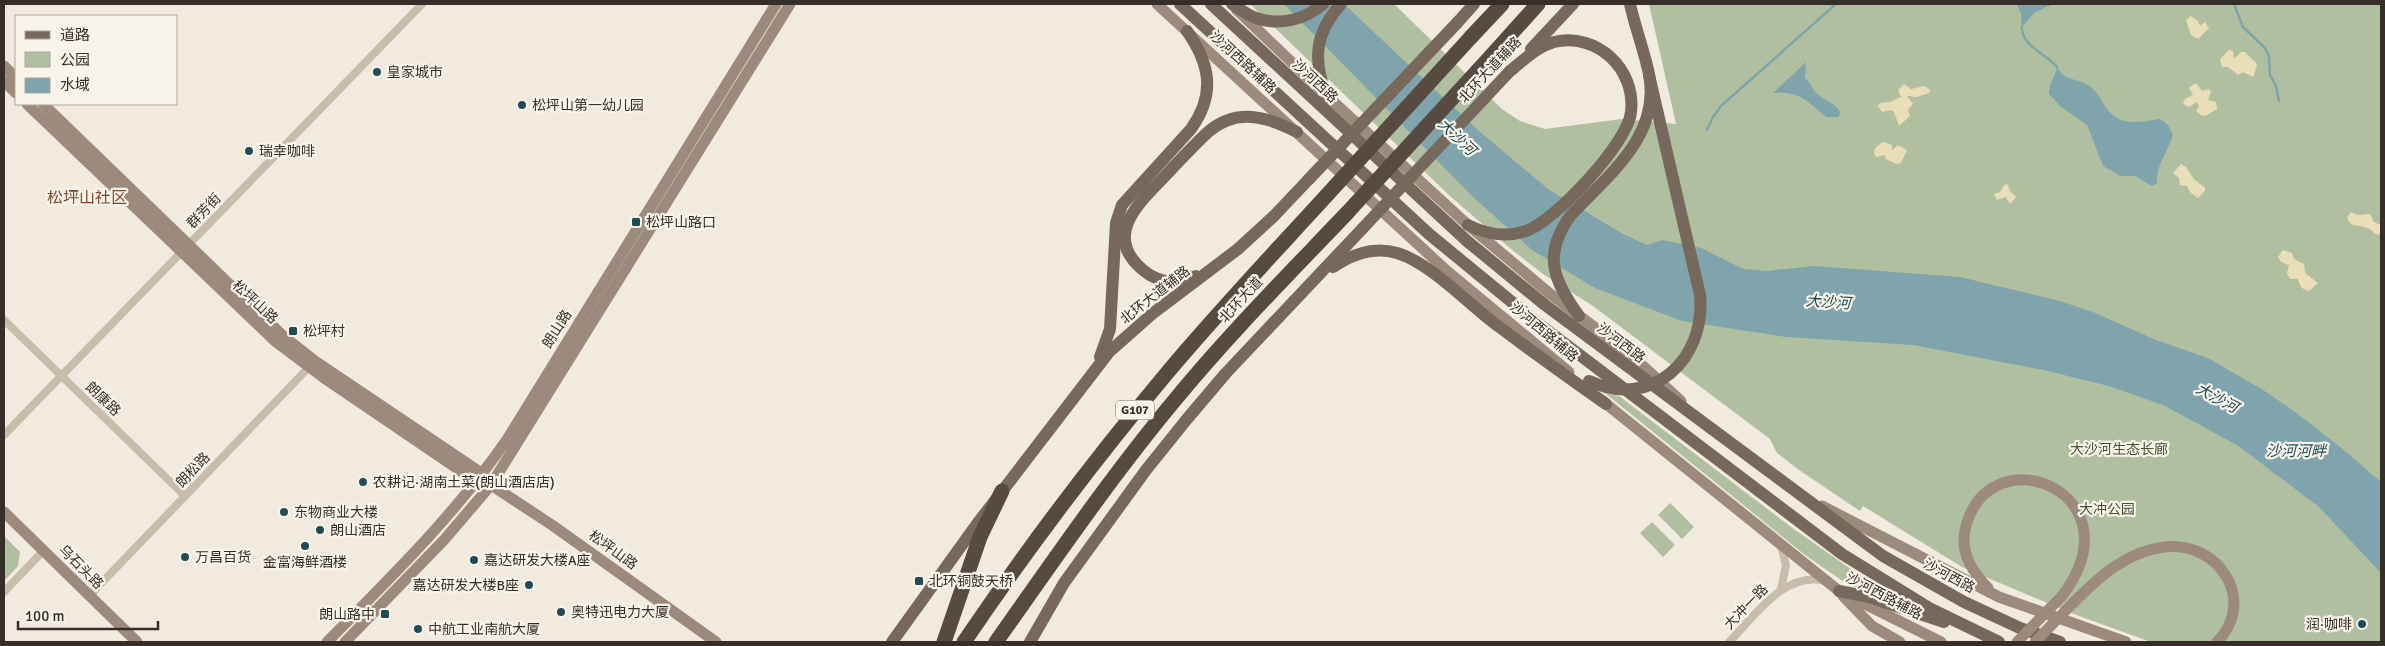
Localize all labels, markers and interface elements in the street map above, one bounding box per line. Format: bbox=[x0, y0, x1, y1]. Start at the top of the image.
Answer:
legend bbox=[15, 15, 178, 105]
text: 道路 bbox=[60, 26, 90, 44]
street label: 沙河西路辅路 bbox=[1206, 27, 1280, 97]
street label: 北环大道辅路 bbox=[1455, 33, 1525, 107]
text: 公园 bbox=[60, 51, 90, 69]
street label: 沙河西路 bbox=[1289, 56, 1341, 106]
place label: 皇家城市 bbox=[387, 64, 443, 81]
marker: 皇家城市 bbox=[371, 66, 383, 78]
text: 水域 bbox=[60, 76, 90, 94]
place label: 松坪山第一幼儿园 bbox=[532, 97, 644, 114]
marker: 松坪山第一幼儿园 bbox=[516, 99, 528, 111]
water label: 大沙河 bbox=[1435, 115, 1482, 161]
place label: 瑞幸咖啡 bbox=[259, 143, 315, 160]
marker: 瑞幸咖啡 bbox=[243, 145, 255, 157]
district label: 松坪山社区 bbox=[47, 188, 127, 208]
street label: 群芳街 bbox=[183, 190, 225, 232]
place label: 松坪山路口 bbox=[646, 214, 716, 231]
marker: 松坪山路口 bbox=[630, 216, 642, 228]
street label: 北环大道辅路 bbox=[1117, 262, 1193, 328]
street label: 北环大道 bbox=[1216, 274, 1266, 326]
street label: 松坪山路 bbox=[229, 277, 281, 327]
water label: 大沙河 bbox=[1805, 291, 1854, 313]
street label: 沙河西路辅路 bbox=[1506, 298, 1582, 366]
street label: 朗山路 bbox=[539, 307, 575, 351]
street label: 沙河西路 bbox=[1594, 319, 1648, 367]
place label: 松坪村 bbox=[303, 323, 345, 340]
marker: 松坪村 bbox=[287, 325, 299, 337]
street label: 朗康路 bbox=[82, 378, 124, 420]
water label: 大沙河 bbox=[2193, 379, 2244, 418]
road number: G107 bbox=[1116, 400, 1154, 420]
park label: 大沙河生态长廊 bbox=[2070, 441, 2168, 458]
water label: 沙河河畔 bbox=[2266, 442, 2328, 460]
street label: 朗松路 bbox=[172, 449, 214, 491]
place label: 农耕记·湖南土菜(朗山酒店店) bbox=[373, 474, 555, 491]
marker: 农耕记·湖南土菜(朗山酒店店) bbox=[357, 476, 369, 488]
park label: 大冲公园 bbox=[2079, 501, 2135, 518]
place label: 东物商业大楼 bbox=[294, 504, 378, 521]
marker: 东物商业大楼 bbox=[278, 506, 290, 518]
place label: 朗山酒店 bbox=[330, 522, 386, 539]
marker: 朗山酒店 bbox=[314, 524, 326, 536]
street label: 松坪山路 bbox=[585, 527, 641, 573]
marker: 金富海鲜酒楼 bbox=[299, 540, 311, 552]
street label: 乌石头路 bbox=[55, 541, 107, 593]
place label: 万昌百货 bbox=[195, 549, 251, 566]
marker: 万昌百货 bbox=[179, 551, 191, 563]
place label: 嘉达研发大楼A座 bbox=[484, 552, 591, 569]
place label: 金富海鲜酒楼 bbox=[263, 554, 347, 571]
marker: 嘉达研发大楼A座 bbox=[468, 554, 480, 566]
street label: 沙河西路 bbox=[1920, 555, 1978, 597]
street label: 沙河西路辅路 bbox=[1843, 569, 1925, 623]
place label: 北环铜鼓天桥 bbox=[929, 573, 1013, 590]
marker: 北环铜鼓天桥 bbox=[913, 575, 925, 587]
place label: 嘉达研发大楼B座 bbox=[413, 577, 519, 594]
marker: 嘉达研发大楼B座 bbox=[523, 579, 535, 591]
street label: 大冲一路 bbox=[1720, 581, 1772, 633]
scale bar bbox=[18, 598, 158, 630]
place label: 奥特迅电力大厦 bbox=[571, 604, 669, 621]
place label: 朗山路中 bbox=[319, 606, 375, 623]
marker: 奥特迅电力大厦 bbox=[555, 606, 567, 618]
text: 100 m bbox=[25, 607, 65, 625]
marker: 朗山路中 bbox=[379, 608, 391, 620]
place label: 润·咖啡 bbox=[2306, 616, 2352, 633]
marker: 润·咖啡 bbox=[2356, 618, 2368, 630]
place label: 中航工业南航大厦 bbox=[428, 621, 540, 638]
marker: 中航工业南航大厦 bbox=[412, 623, 424, 635]

